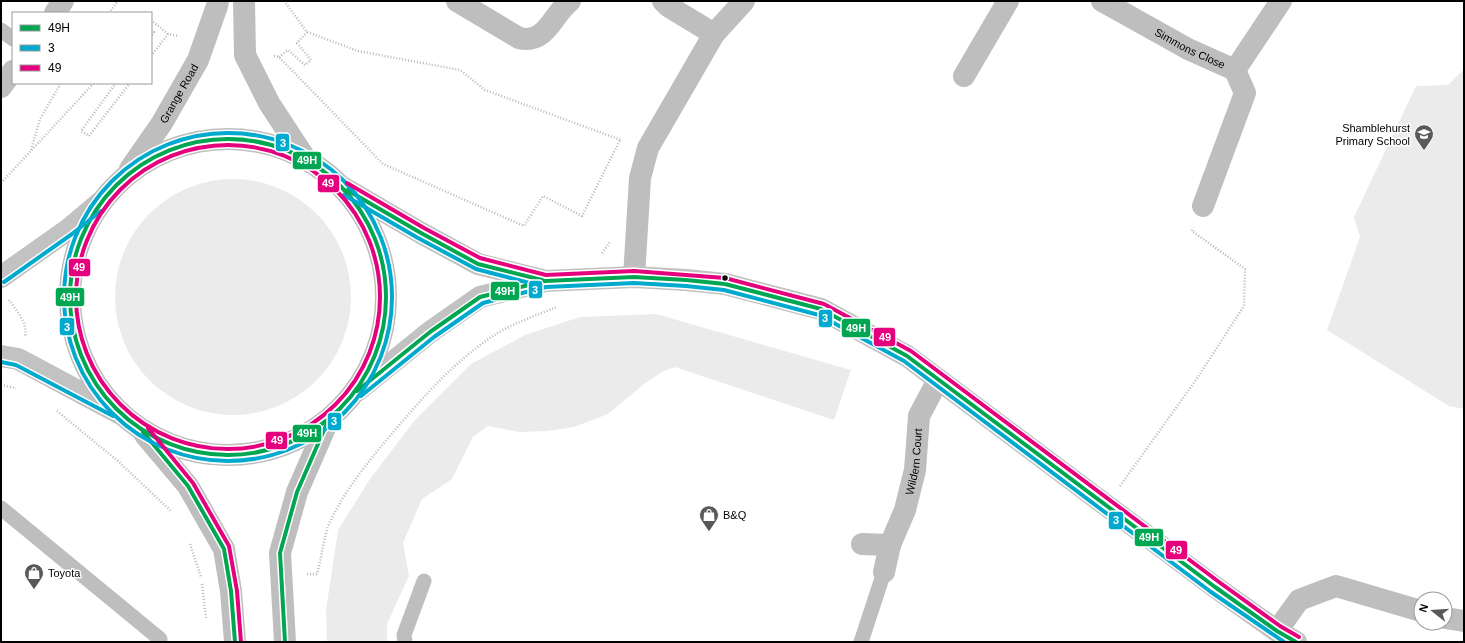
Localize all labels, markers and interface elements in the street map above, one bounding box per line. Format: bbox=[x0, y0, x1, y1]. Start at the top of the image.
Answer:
legend bbox=[12, 12, 152, 84]
text: 49H bbox=[48, 21, 70, 35]
street label: Simmons Close bbox=[1153, 26, 1227, 71]
text: 3 bbox=[48, 41, 55, 55]
text: 49 bbox=[48, 61, 62, 75]
street label: Grange Road bbox=[157, 62, 200, 125]
place label: Shamblehurst Primary School bbox=[1335, 122, 1410, 147]
school or university icon: Shamblehurst Primary School bbox=[1413, 123, 1435, 151]
line badge: 3 bbox=[275, 133, 290, 152]
text: 3 bbox=[280, 137, 286, 149]
line badge: 49H bbox=[292, 151, 322, 170]
text: 49H bbox=[297, 154, 317, 166]
line badge: 49 bbox=[317, 174, 340, 193]
text: 49 bbox=[322, 177, 334, 189]
line badge: 49 bbox=[68, 258, 91, 277]
text: 49 bbox=[73, 261, 85, 273]
unlabelled marker bbox=[720, 273, 730, 283]
line badge: 3 bbox=[528, 280, 543, 299]
line badge: 49H bbox=[490, 281, 520, 301]
text: 3 bbox=[532, 284, 538, 296]
text: 49H bbox=[495, 285, 515, 297]
line badge: 49H bbox=[55, 287, 85, 307]
text: 49H bbox=[60, 291, 80, 303]
line badge: 3 bbox=[818, 309, 833, 328]
text: 3 bbox=[822, 312, 828, 324]
line badge: 3 bbox=[59, 317, 75, 336]
line badge: 49H bbox=[841, 318, 871, 338]
text: 3 bbox=[64, 321, 70, 333]
text: 49H bbox=[846, 322, 866, 334]
line badge: 49 bbox=[873, 327, 896, 347]
text: 49 bbox=[879, 331, 891, 343]
line badge: 3 bbox=[327, 412, 342, 431]
text: 3 bbox=[331, 415, 337, 427]
line badge: 49H bbox=[292, 424, 322, 443]
text: 49H bbox=[297, 427, 317, 439]
street label: Wildern Court bbox=[903, 428, 924, 496]
line badge: 49 bbox=[265, 431, 288, 450]
text: 49 bbox=[271, 434, 283, 446]
shop icon: B&Q bbox=[698, 504, 720, 532]
place label: B&Q bbox=[723, 509, 747, 521]
line badge: 3 bbox=[1108, 511, 1124, 530]
text: 3 bbox=[1113, 514, 1119, 526]
line badge: 49H bbox=[1134, 528, 1164, 547]
text: 49H bbox=[1139, 531, 1159, 543]
line badge: 49 bbox=[1165, 540, 1188, 560]
text: 49 bbox=[1170, 544, 1182, 556]
shop icon: Toyota bbox=[23, 562, 45, 590]
place label: Toyota bbox=[48, 567, 81, 579]
north arrow bbox=[1413, 591, 1453, 631]
text: N bbox=[1417, 602, 1430, 614]

